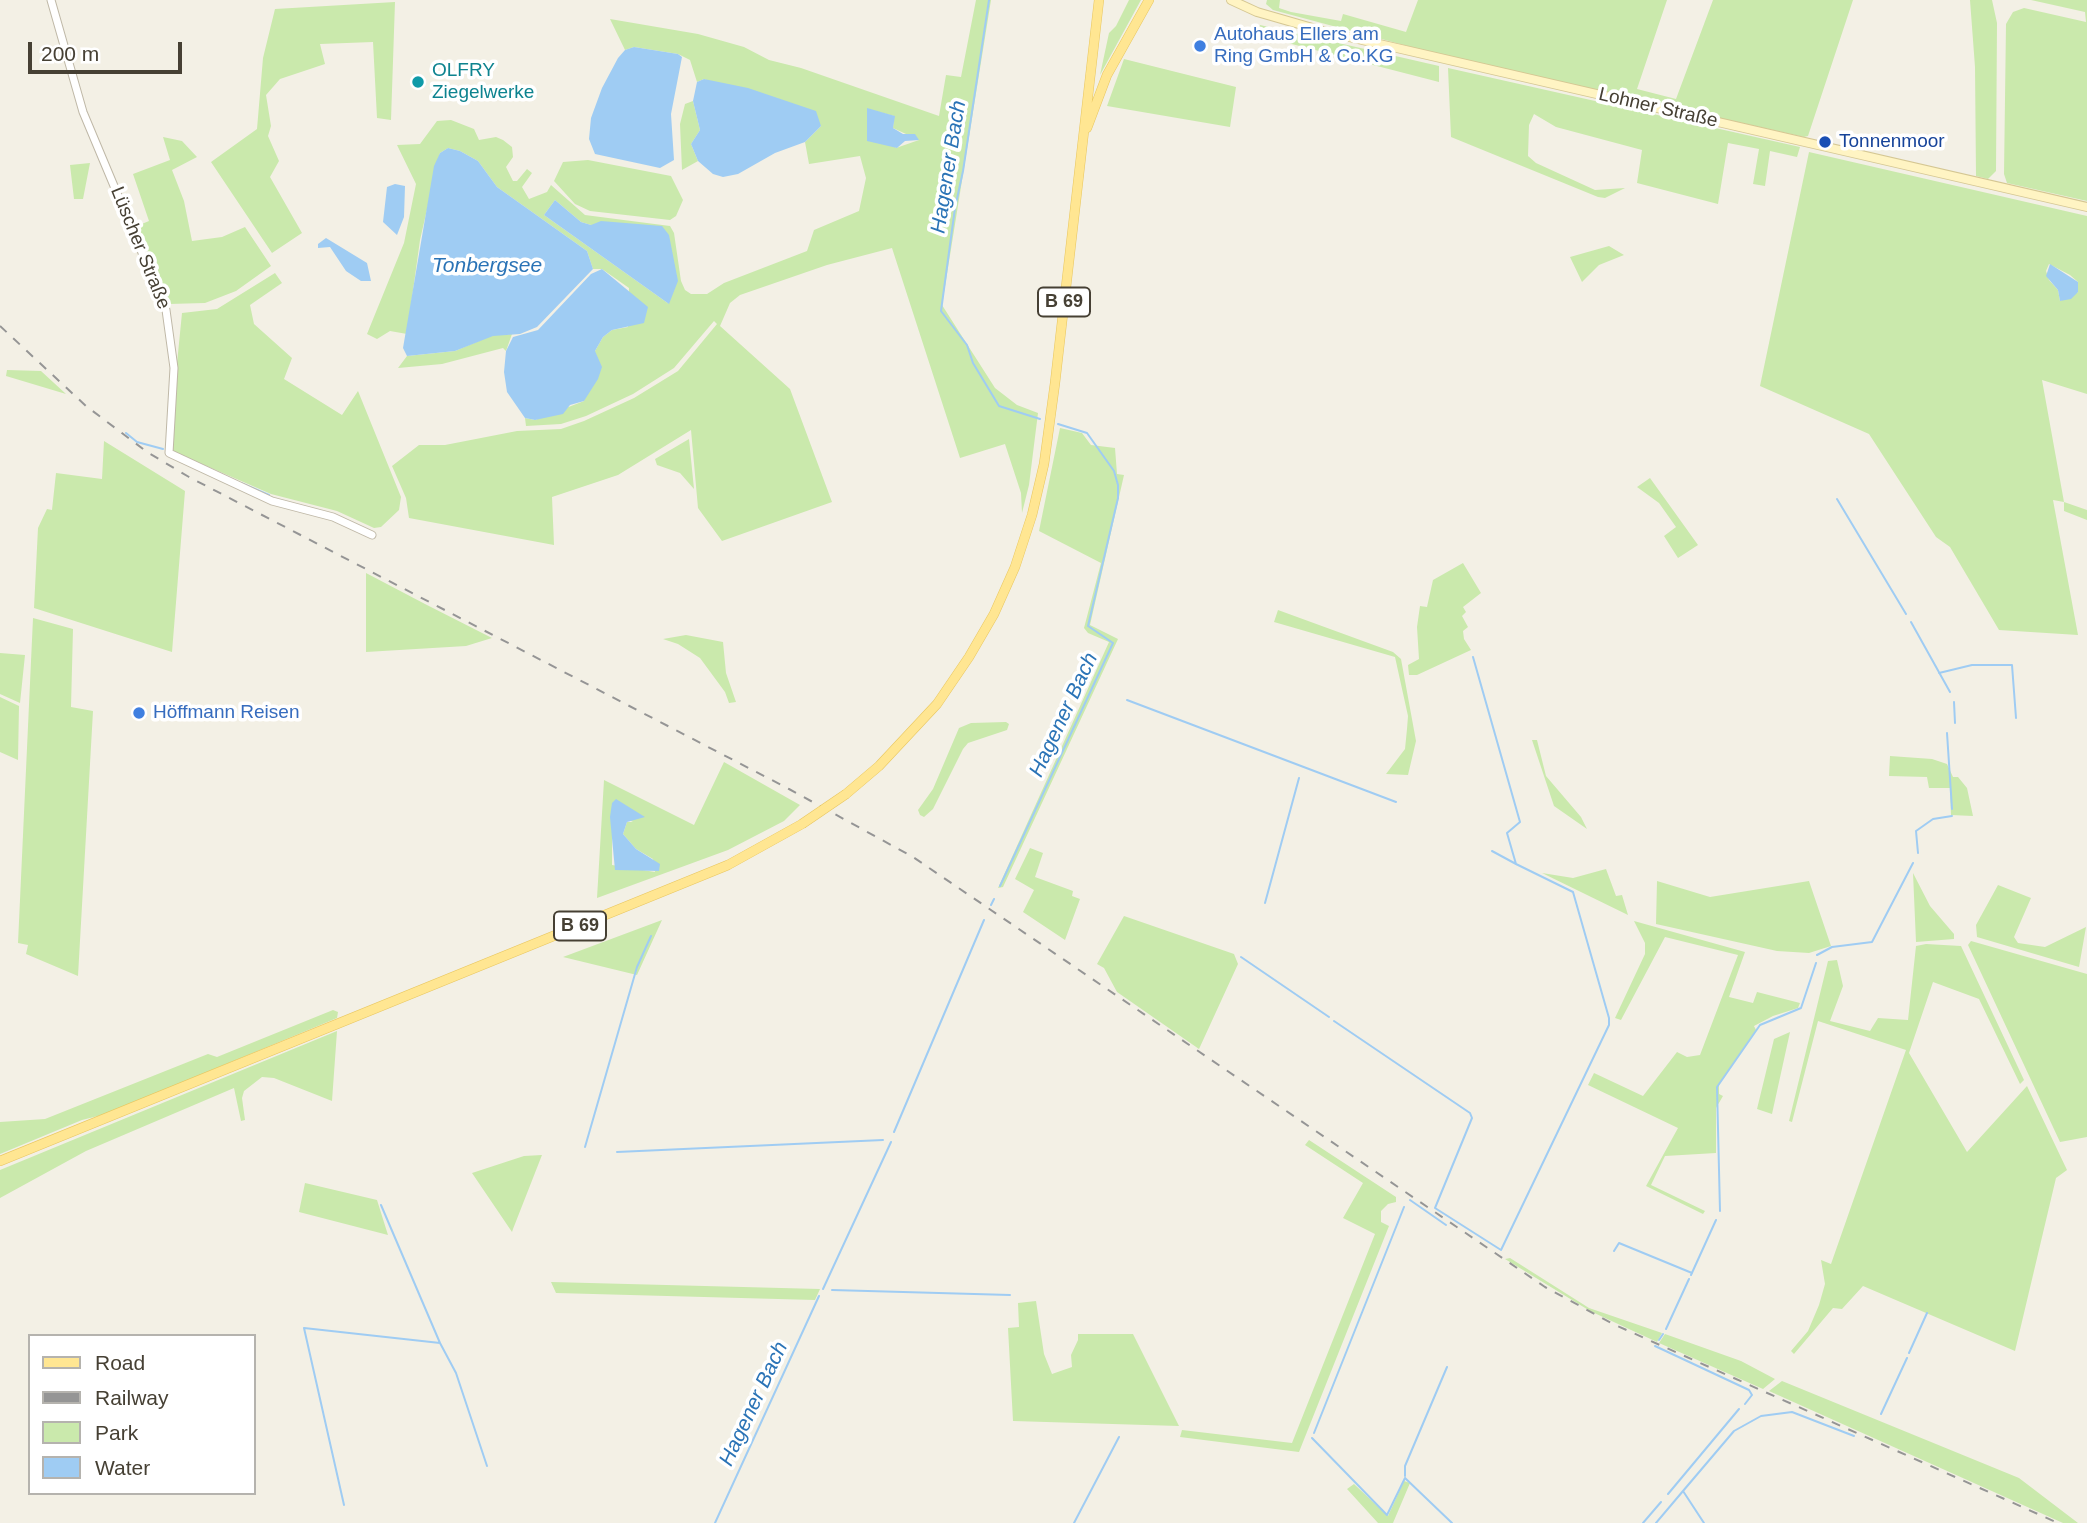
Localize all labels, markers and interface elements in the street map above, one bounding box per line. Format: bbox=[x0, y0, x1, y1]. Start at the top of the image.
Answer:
place label: Autohaus Ellers am Ring GmbH & Co.KG bbox=[1214, 24, 1393, 68]
scale bar bbox=[32, 28, 186, 72]
marker: Autohaus Ellers am Ring GmbH & Co.KG bbox=[1192, 38, 1208, 54]
text: 200 m bbox=[41, 42, 99, 65]
place label: OLFRY Ziegelwerke bbox=[432, 60, 534, 104]
marker: OLFRY Ziegelwerke bbox=[410, 74, 426, 90]
street label: Lohner Straße bbox=[1596, 83, 1720, 133]
water label: Hagener Bach bbox=[926, 99, 972, 235]
place label: Tonnenmoor bbox=[1839, 131, 1945, 153]
marker: Tonnenmoor bbox=[1817, 134, 1833, 150]
street label: Lüscher Straße bbox=[105, 184, 175, 312]
water label: Tonbergsee bbox=[432, 253, 542, 279]
road number: B 69 bbox=[1038, 288, 1090, 316]
water label: Hagener Bach bbox=[1024, 649, 1104, 781]
place label: Höffmann Reisen bbox=[153, 702, 299, 724]
marker: Höffmann Reisen bbox=[131, 705, 147, 721]
road number: B 69 bbox=[554, 911, 606, 940]
legend bbox=[28, 1334, 256, 1495]
water label: Hagener Bach bbox=[714, 1338, 794, 1470]
text: Road bbox=[95, 1351, 145, 1374]
text: Railway bbox=[95, 1386, 169, 1409]
text: Park bbox=[95, 1421, 138, 1444]
text: Water bbox=[95, 1456, 150, 1479]

